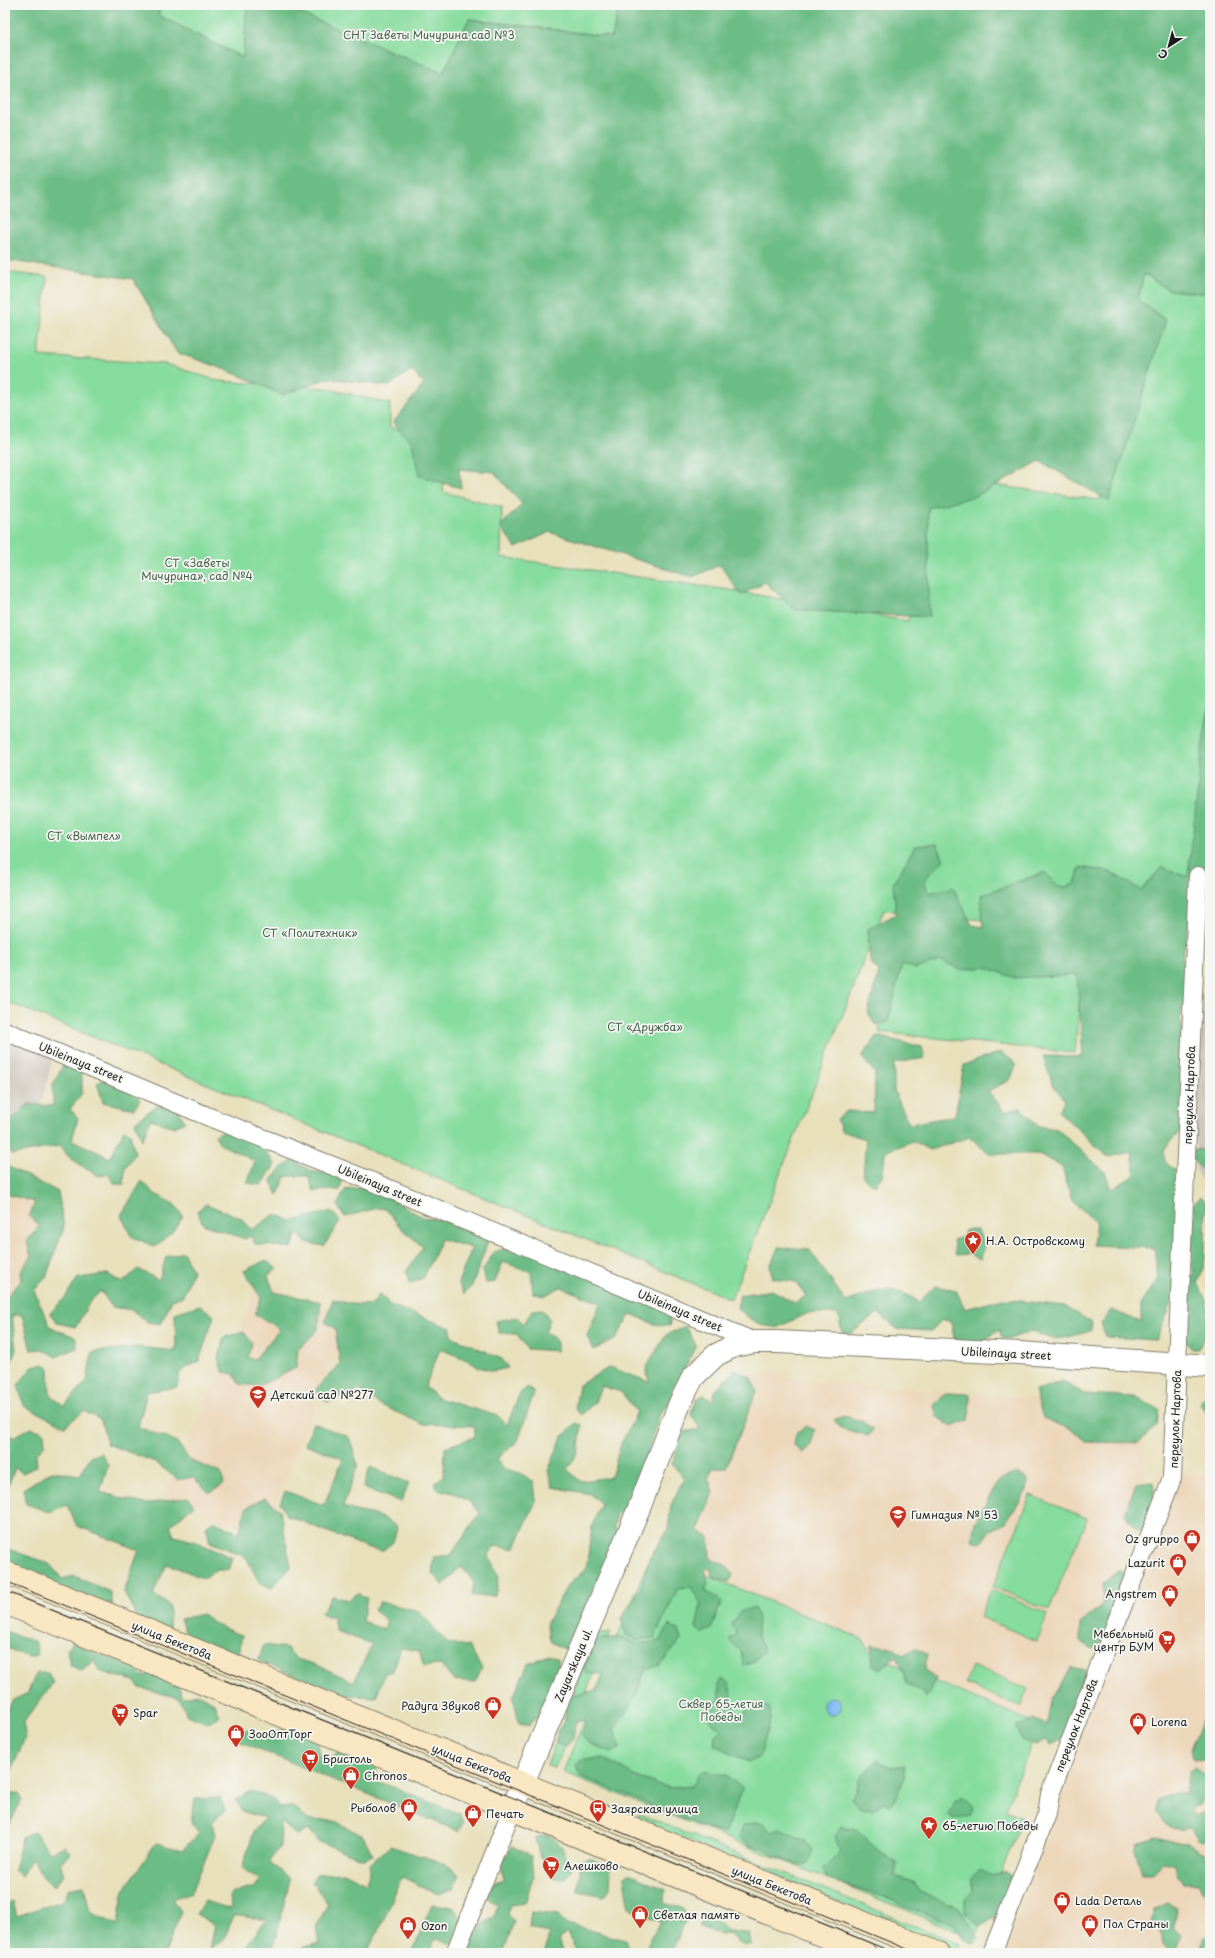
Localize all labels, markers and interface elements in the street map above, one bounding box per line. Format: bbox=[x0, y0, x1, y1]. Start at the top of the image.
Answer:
park label: СНТ Заветы Мичурина сад №3 bbox=[343, 26, 515, 43]
north arrow bbox=[1149, 26, 1189, 66]
text: С bbox=[1154, 45, 1171, 64]
park label: СТ «Заветы Мичурина», сад №4 bbox=[141, 554, 253, 584]
park label: СТ «Вымпел» bbox=[47, 827, 121, 844]
park label: СТ «Политехник» bbox=[262, 924, 358, 941]
park label: СТ «Дружба» bbox=[607, 1018, 683, 1035]
street label: Ubileinaya street bbox=[36, 1037, 127, 1087]
street label: переулок Нартова bbox=[1179, 1045, 1199, 1145]
street label: Ubileinaya street bbox=[335, 1160, 425, 1211]
place icon: Н.А. Островскому bbox=[963, 1230, 983, 1255]
place label: Н.А. Островскому bbox=[986, 1232, 1085, 1249]
street label: Ubileinaya street bbox=[635, 1285, 725, 1336]
street label: Ubileinaya street bbox=[960, 1342, 1052, 1364]
street label: переулок Нартова bbox=[1165, 1369, 1185, 1469]
school or university icon: Детский сад №277 bbox=[248, 1384, 268, 1409]
place label: Детский сад №277 bbox=[270, 1386, 374, 1403]
school or university icon: Гимназия № 53 bbox=[888, 1504, 908, 1529]
place label: Гимназия № 53 bbox=[911, 1506, 998, 1523]
shop icon: Oz gruppo bbox=[1182, 1528, 1202, 1553]
place label: Oz gruppo bbox=[1125, 1530, 1179, 1547]
shop icon: Lazurit bbox=[1168, 1552, 1188, 1577]
place label: Lazurit bbox=[1128, 1554, 1165, 1571]
shop icon: Angstrem bbox=[1160, 1583, 1180, 1608]
place label: Angstrem bbox=[1106, 1585, 1157, 1602]
street label: улица Бекетова bbox=[129, 1616, 215, 1664]
street label: Zayarskaya ul. bbox=[550, 1625, 596, 1705]
place label: Мебельный центр БУМ bbox=[1093, 1625, 1154, 1655]
supermarket icon: Мебельный центр БУМ bbox=[1157, 1629, 1177, 1654]
street label: переулок Нартова bbox=[1050, 1676, 1102, 1774]
shop icon: Радуга Звуков bbox=[483, 1695, 503, 1720]
park label: Сквер 65-летия Победы bbox=[679, 1695, 763, 1725]
place label: Радуга Звуков bbox=[401, 1697, 480, 1714]
supermarket icon: Spar bbox=[110, 1702, 130, 1727]
place label: Spar bbox=[133, 1704, 158, 1721]
shop icon: Lorena bbox=[1128, 1711, 1148, 1736]
place label: Lorena bbox=[1151, 1713, 1187, 1730]
shop icon: ЗооОптТорг bbox=[226, 1723, 246, 1748]
place label: ЗооОптТорг bbox=[249, 1725, 312, 1742]
street label: улица Бекетова bbox=[429, 1739, 515, 1787]
supermarket icon: Бристоль bbox=[300, 1748, 320, 1773]
place label: Бристоль bbox=[323, 1750, 372, 1767]
shop icon: Chronos bbox=[341, 1765, 361, 1790]
place label: Chronos bbox=[364, 1767, 407, 1784]
shop icon: Рыболов bbox=[399, 1797, 419, 1822]
bus stop icon: Заярская улица bbox=[588, 1798, 608, 1823]
place label: Рыболов bbox=[350, 1799, 396, 1816]
place label: Заярская улица bbox=[611, 1800, 698, 1817]
shop icon: Печать bbox=[463, 1803, 483, 1828]
place label: Печать bbox=[486, 1805, 524, 1822]
place icon: 65-летию Победы bbox=[919, 1815, 939, 1840]
place label: 65-летию Победы bbox=[942, 1817, 1038, 1834]
supermarket icon: Алешково bbox=[541, 1855, 561, 1880]
place label: Алешково bbox=[564, 1857, 618, 1874]
street label: улица Бекетова bbox=[729, 1861, 815, 1909]
shop icon: Lada Dеталь bbox=[1052, 1890, 1072, 1915]
place label: Lada Dеталь bbox=[1075, 1892, 1142, 1909]
shop icon: Светлая память bbox=[630, 1904, 650, 1929]
place label: Светлая память bbox=[653, 1906, 740, 1923]
shop icon: Пол Страны bbox=[1080, 1913, 1100, 1938]
shop icon: Ozon bbox=[398, 1915, 418, 1940]
place label: Пол Страны bbox=[1103, 1915, 1169, 1932]
place label: Ozon bbox=[421, 1917, 447, 1934]

